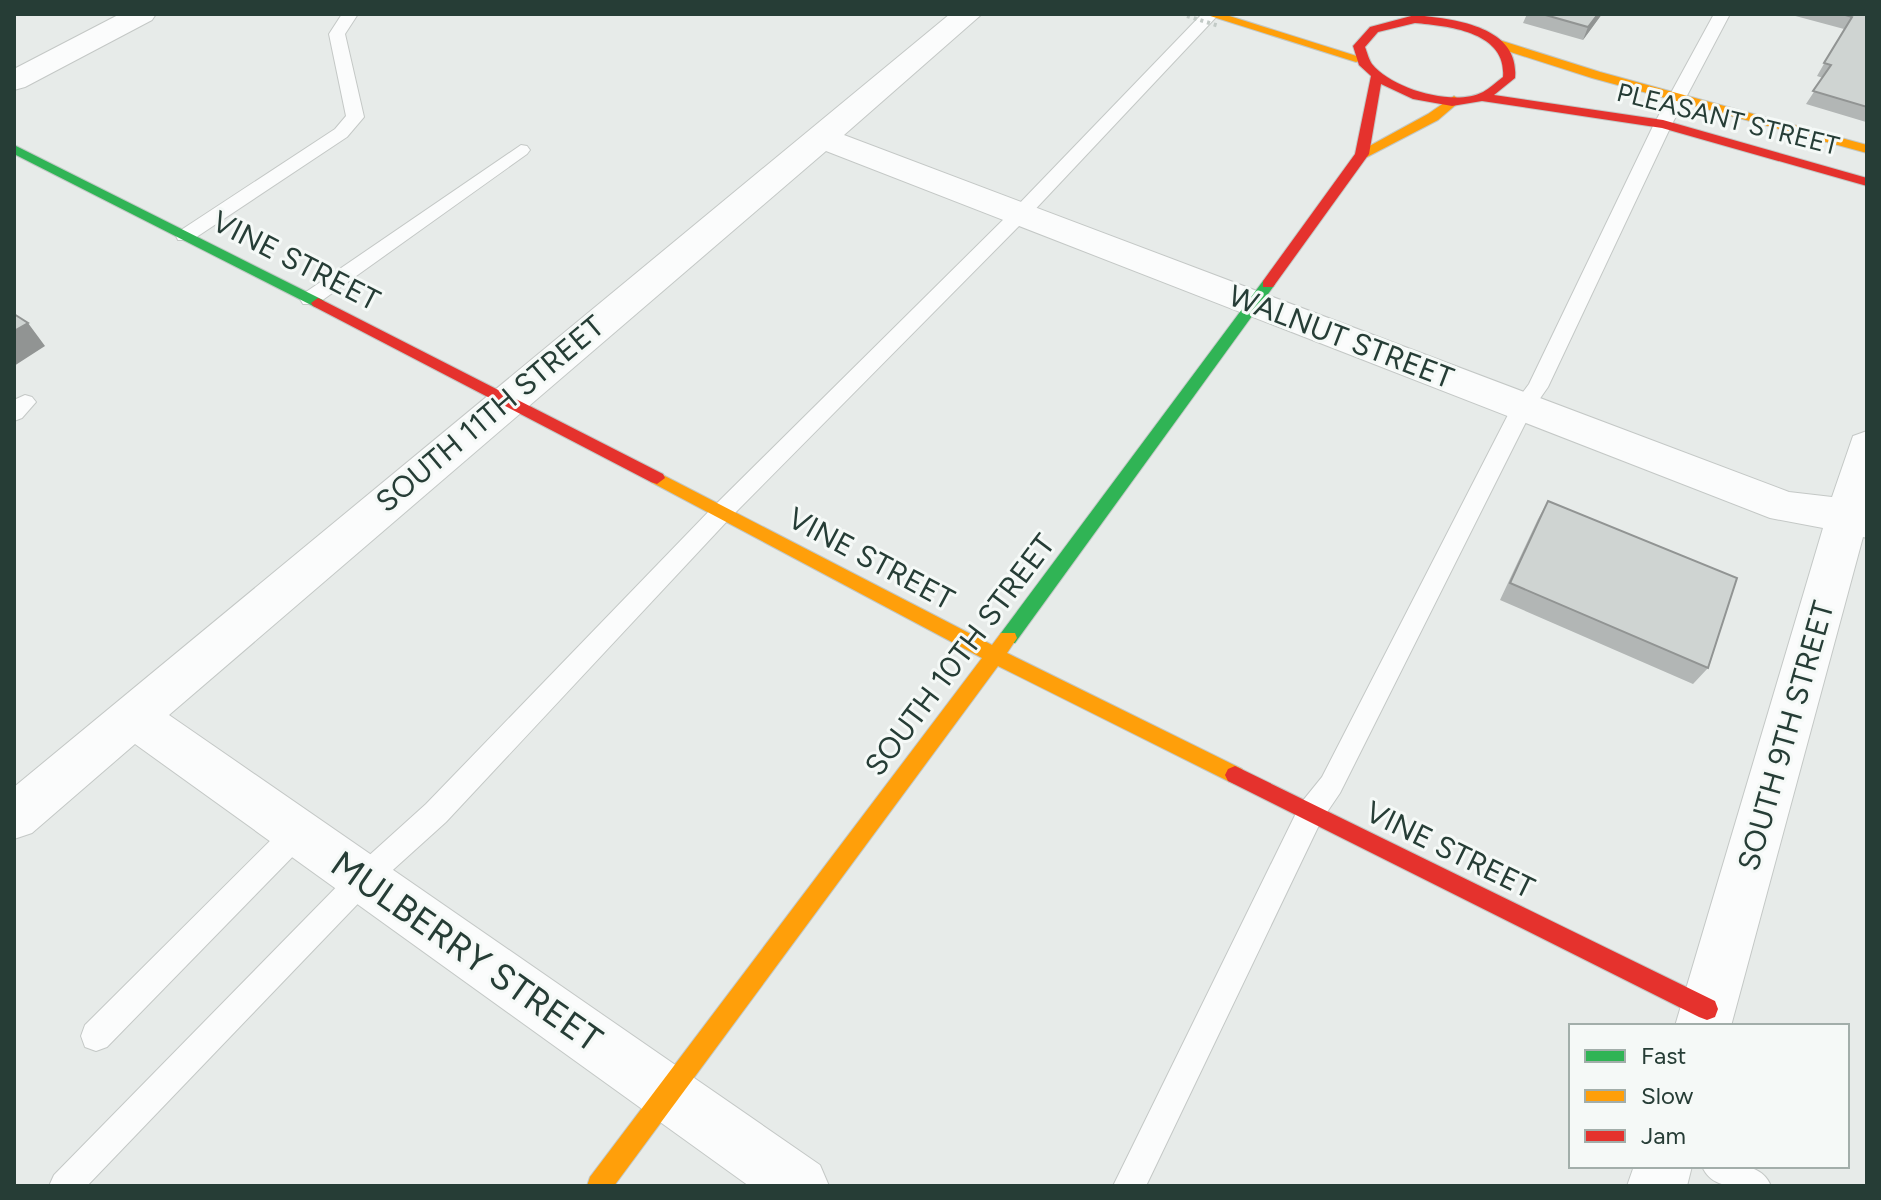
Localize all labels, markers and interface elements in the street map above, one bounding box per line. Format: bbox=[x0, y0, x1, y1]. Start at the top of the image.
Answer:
street label: PLEASANT STREET bbox=[1614, 76, 1843, 162]
street label: VINE STREET bbox=[206, 202, 387, 319]
street label: WALNUT STREET bbox=[1224, 277, 1459, 397]
street label: SOUTH 11TH STREET bbox=[368, 307, 612, 520]
street label: VINE STREET bbox=[782, 499, 961, 618]
street label: SOUTH 10TH STREET bbox=[857, 526, 1063, 783]
street label: SOUTH 9TH STREET bbox=[1729, 597, 1842, 875]
street label: VINE STREET bbox=[1360, 793, 1541, 907]
street label: MULBERRY STREET bbox=[323, 842, 610, 1061]
legend bbox=[1569, 1024, 1849, 1168]
text: Fast bbox=[1641, 1041, 1686, 1070]
text: Slow bbox=[1641, 1081, 1694, 1110]
text: Jam bbox=[1641, 1121, 1686, 1150]

